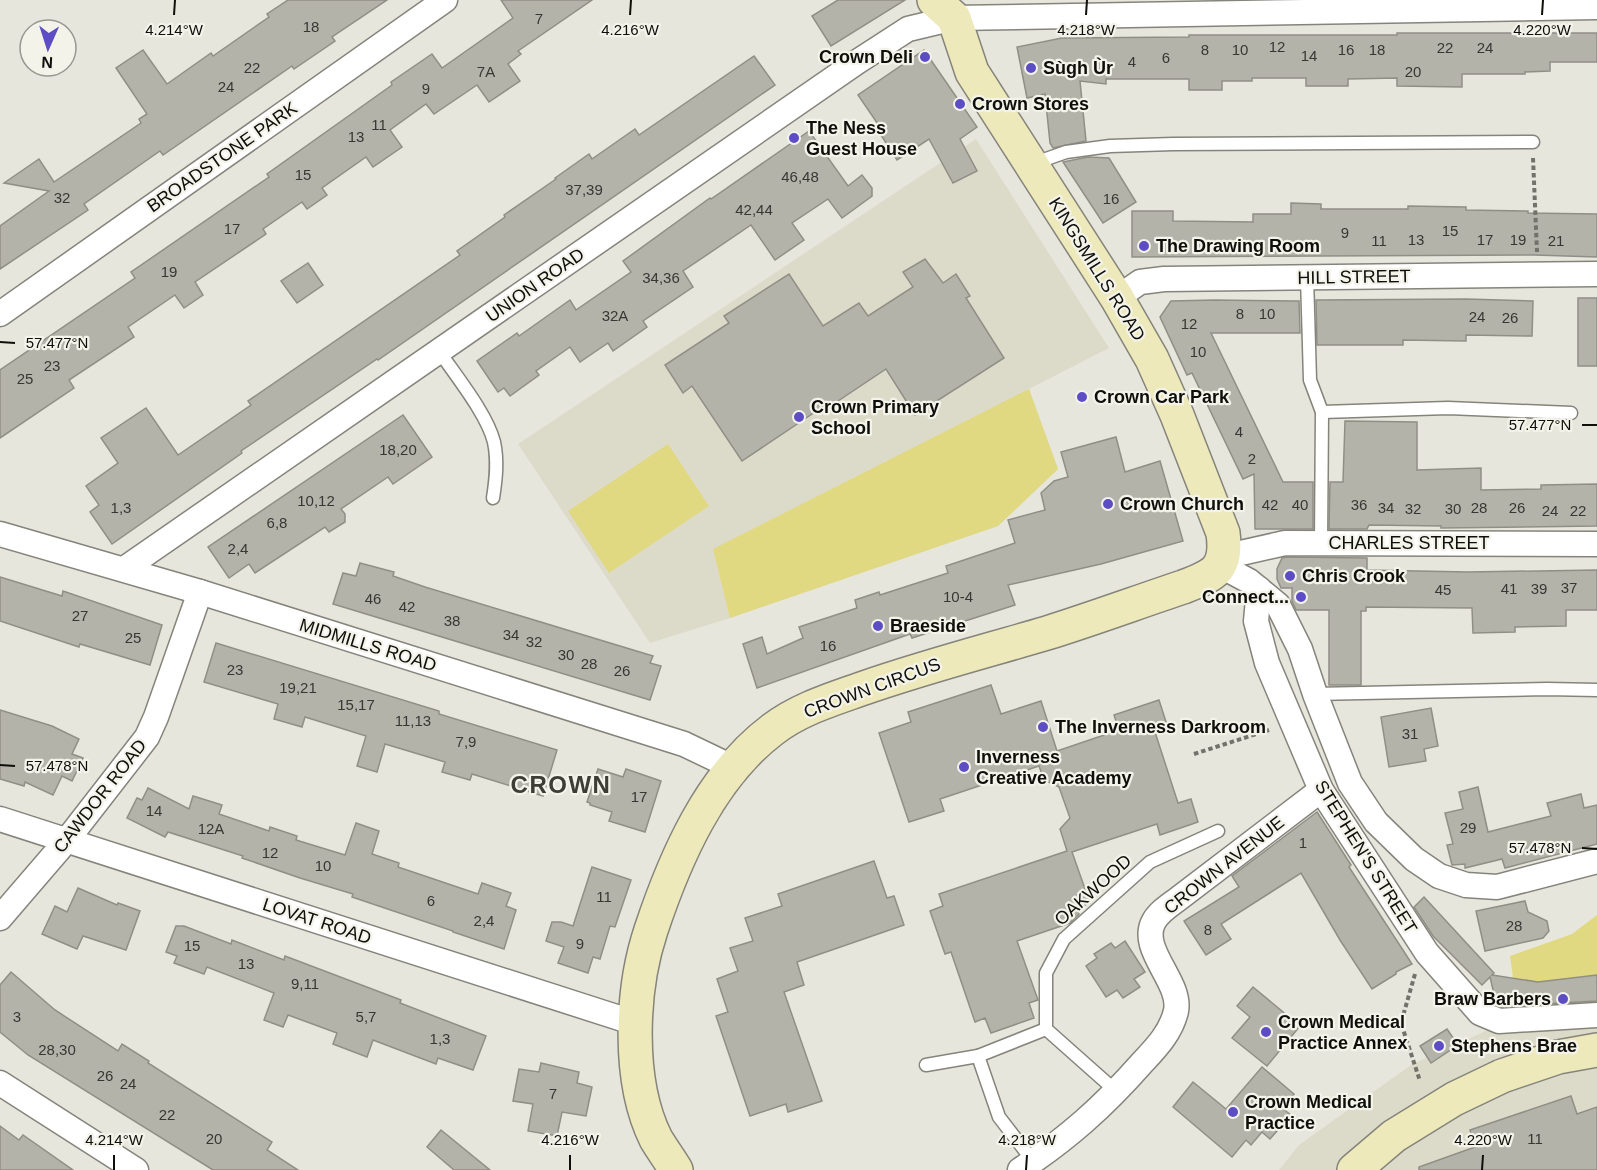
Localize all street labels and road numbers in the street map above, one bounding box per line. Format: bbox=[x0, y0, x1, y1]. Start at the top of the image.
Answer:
street label: BROADSTONE PARK bbox=[143, 98, 301, 216]
street label: KINGSMILLS ROAD bbox=[1045, 194, 1149, 344]
street label: UNION ROAD bbox=[482, 244, 588, 326]
street label: HILL STREET bbox=[1297, 266, 1411, 288]
street label: CHARLES STREET bbox=[1328, 533, 1490, 553]
street label: MIDMILLS ROAD bbox=[297, 615, 439, 675]
street label: CROWN CIRCUS bbox=[801, 654, 943, 722]
street label: CAWDOR ROAD bbox=[50, 735, 150, 857]
street label: STEPHEN'S STREET bbox=[1311, 777, 1421, 937]
street label: CROWN AVENUE bbox=[1160, 812, 1288, 918]
street label: OAKWOOD bbox=[1051, 850, 1135, 930]
street label: LOVAT ROAD bbox=[260, 894, 374, 948]

